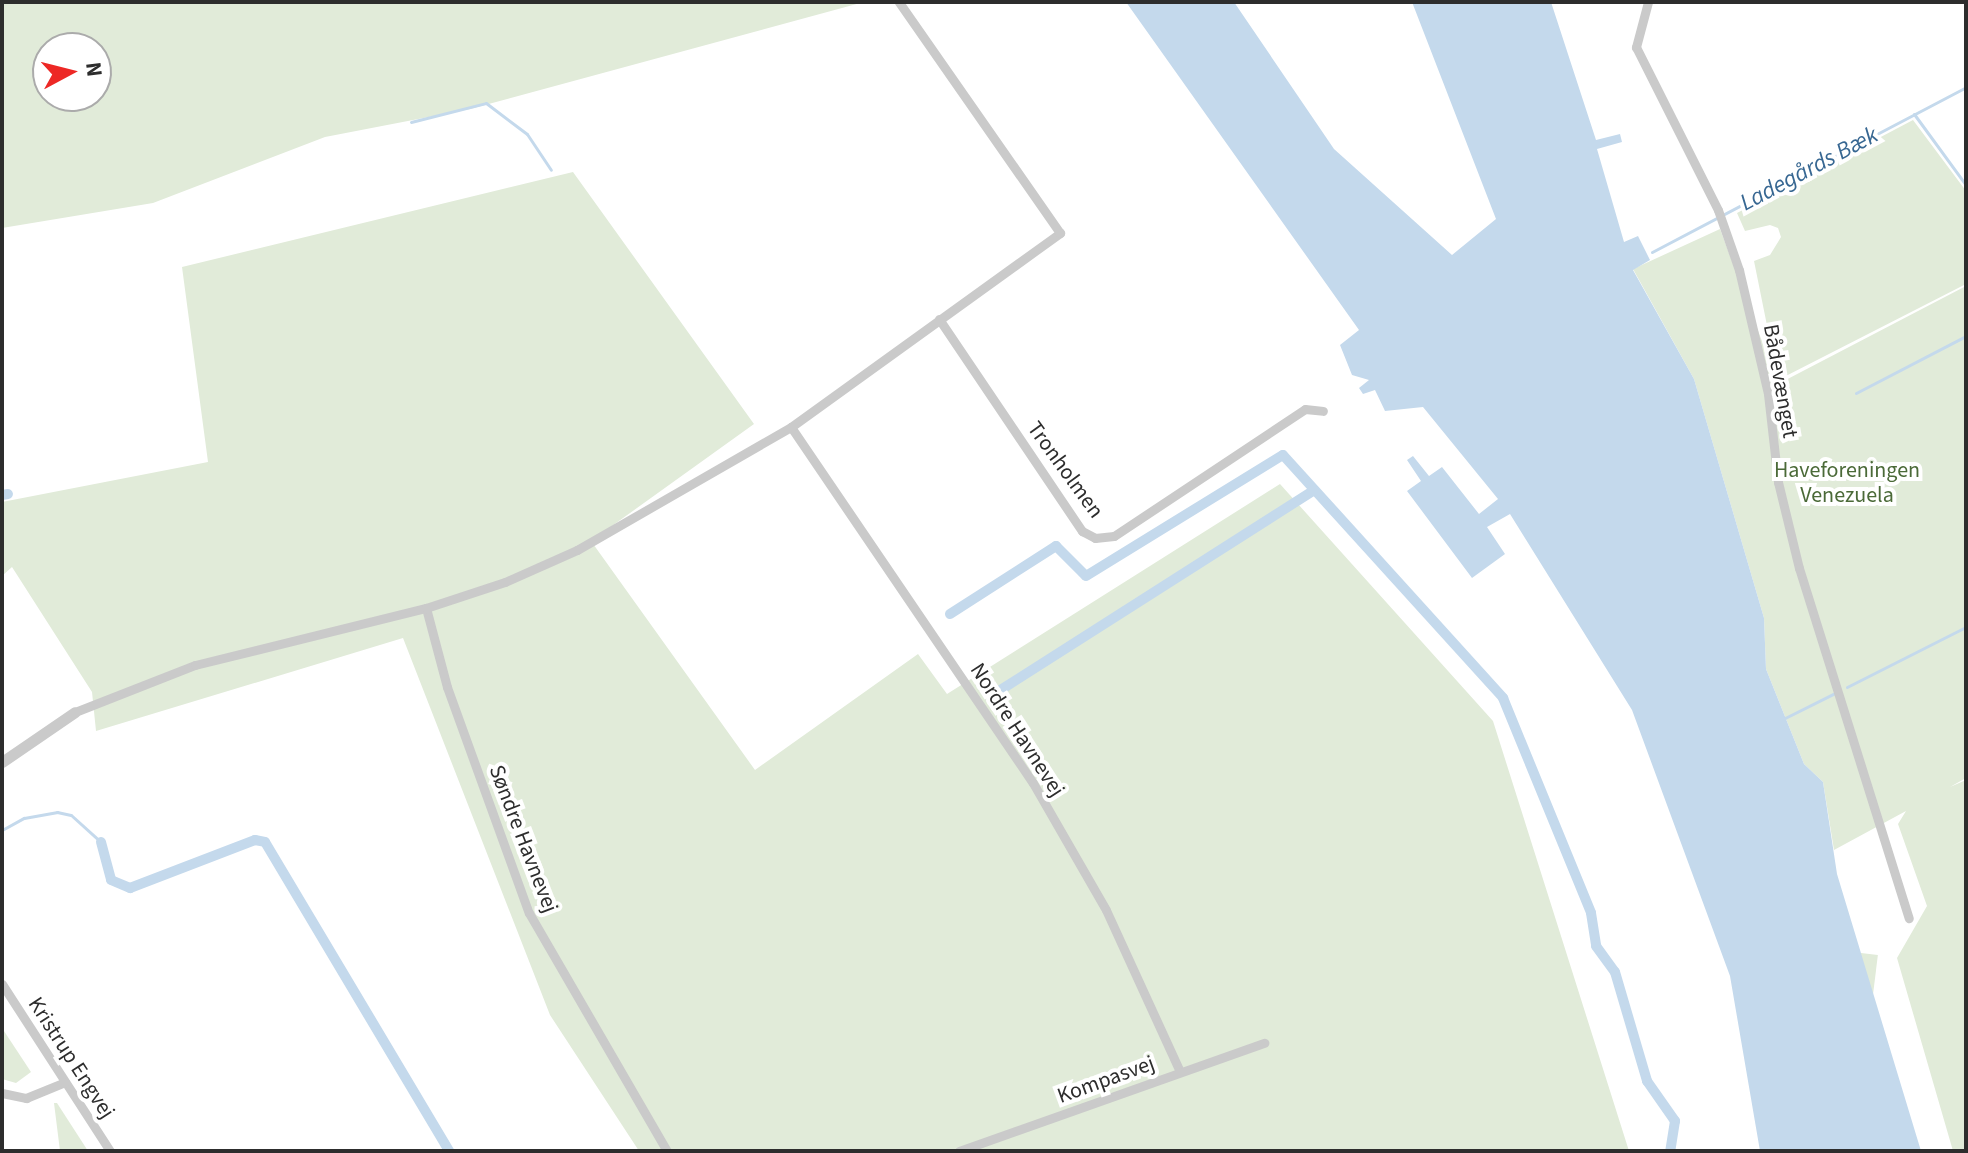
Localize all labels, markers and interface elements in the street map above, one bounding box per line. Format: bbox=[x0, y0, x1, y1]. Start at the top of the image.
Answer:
north arrow bbox=[32, 32, 112, 112]
text: N bbox=[77, 60, 111, 79]
water label: Ladegårds Bæk bbox=[1735, 121, 1883, 217]
street label: Bådevænget bbox=[1757, 322, 1803, 440]
street label: Tronholmen bbox=[1021, 417, 1109, 523]
park label: Haveforeningen Venezuela bbox=[1774, 457, 1920, 508]
street label: Nordre Havnevej bbox=[964, 658, 1070, 802]
street label: Søndre Havnevej bbox=[483, 761, 563, 917]
street label: Kristrup Engvej bbox=[22, 992, 120, 1124]
street label: Kompasvej bbox=[1054, 1050, 1158, 1110]

